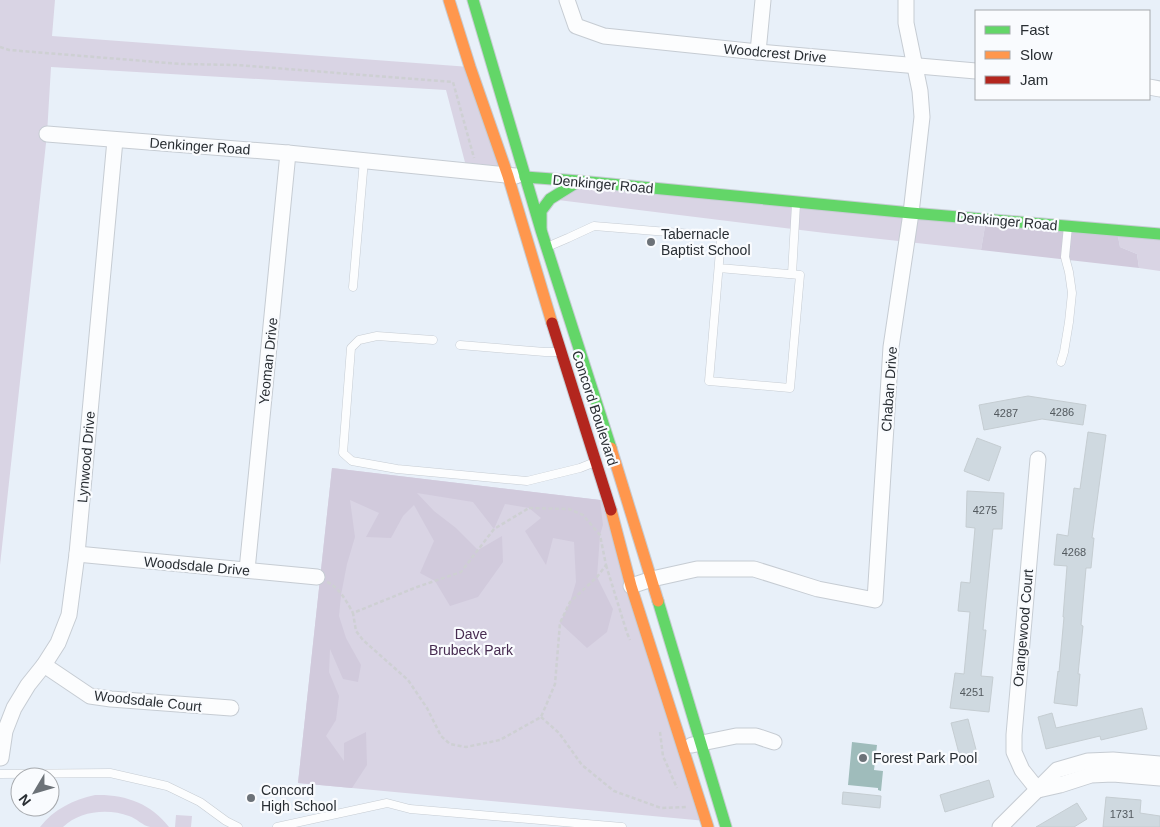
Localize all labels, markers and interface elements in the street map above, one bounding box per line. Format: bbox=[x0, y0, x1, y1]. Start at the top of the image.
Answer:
legend bbox=[975, 10, 1150, 100]
text: Fast bbox=[1020, 21, 1050, 38]
street label: Woodcrest Drive bbox=[723, 41, 827, 65]
text: Slow bbox=[1020, 46, 1053, 63]
text: Jam bbox=[1020, 71, 1048, 88]
street label: Denkinger Road bbox=[149, 134, 251, 158]
street label: Denkinger Road bbox=[552, 172, 654, 196]
street label: Denkinger Road bbox=[956, 209, 1058, 233]
place label: Tabernacle Baptist School bbox=[661, 226, 751, 258]
marker: Tabernacle Baptist School bbox=[645, 236, 657, 248]
street label: Yeoman Drive bbox=[255, 316, 281, 405]
street label: Chaban Drive bbox=[878, 346, 900, 432]
street label: Concord Boulevard bbox=[569, 349, 621, 467]
house number: 4286 bbox=[1050, 406, 1074, 418]
house number: 4287 bbox=[994, 407, 1018, 419]
street label: Lynwood Drive bbox=[74, 410, 98, 504]
house number: 4275 bbox=[973, 504, 997, 516]
house number: 4268 bbox=[1062, 546, 1086, 558]
street label: Woodsdale Drive bbox=[143, 553, 251, 579]
street label: Orangewood Court bbox=[1010, 568, 1036, 688]
park label: Dave Brubeck Park bbox=[429, 626, 514, 658]
house number: 4251 bbox=[960, 686, 984, 698]
street label: Woodsdale Court bbox=[93, 687, 203, 715]
place label: Forest Park Pool bbox=[873, 750, 977, 766]
marker: Forest Park Pool bbox=[857, 752, 869, 764]
north arrow bbox=[10, 767, 60, 817]
place label: Concord High School bbox=[261, 782, 337, 814]
text: N bbox=[15, 791, 34, 809]
marker: Concord High School bbox=[245, 792, 257, 804]
house number: 1731 bbox=[1110, 808, 1134, 820]

